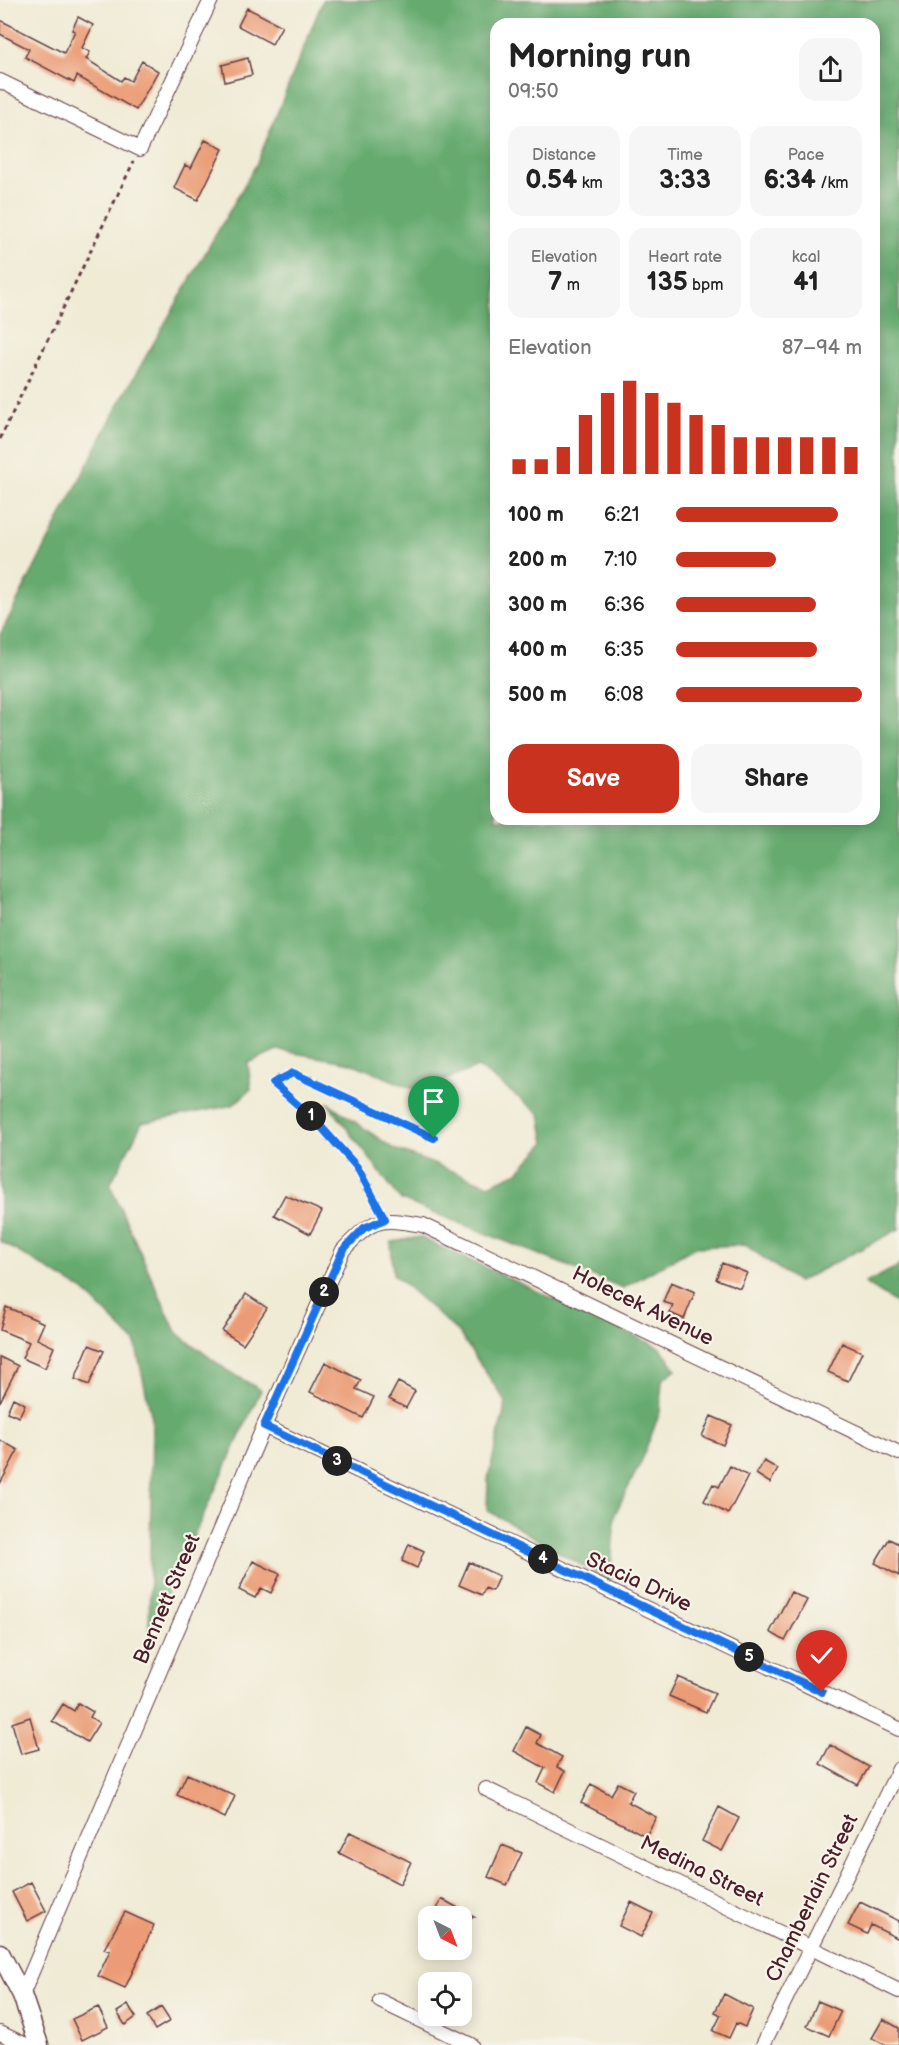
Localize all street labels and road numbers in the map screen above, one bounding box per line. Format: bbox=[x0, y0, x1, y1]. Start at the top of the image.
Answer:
street label: Holecek Avenue bbox=[568, 1261, 718, 1351]
street label: Bennett Street bbox=[128, 1530, 206, 1668]
street label: Stacia Drive bbox=[582, 1547, 696, 1617]
street label: Chamberlain Street bbox=[760, 1809, 864, 1986]
street label: Medina Street bbox=[636, 1830, 768, 1912]

